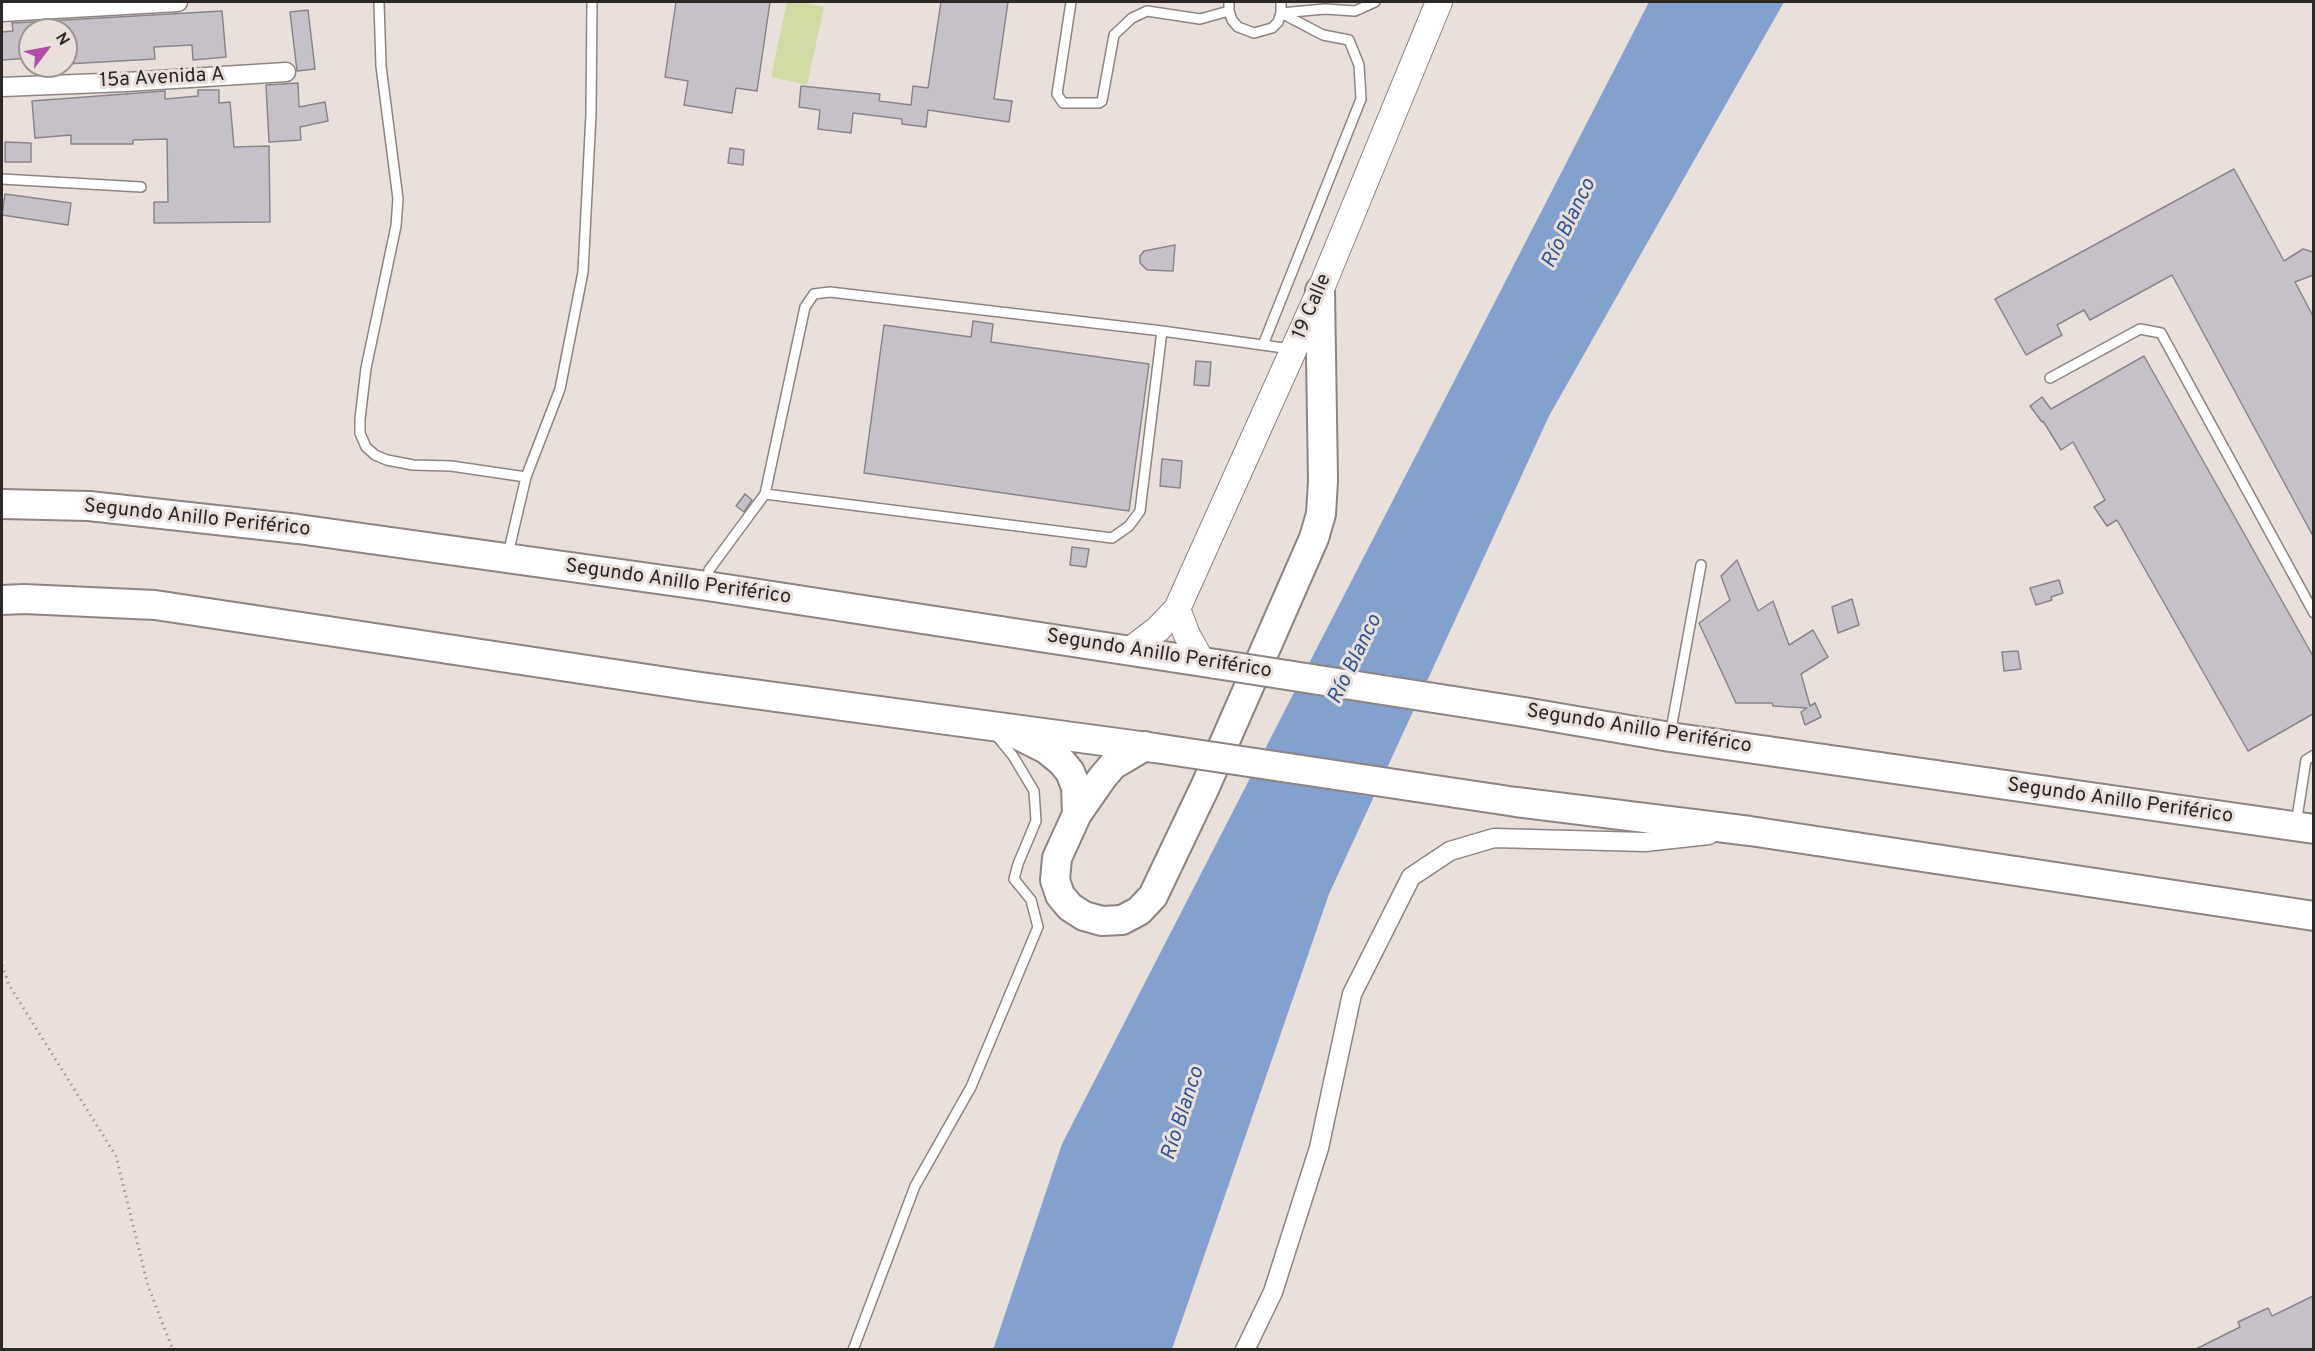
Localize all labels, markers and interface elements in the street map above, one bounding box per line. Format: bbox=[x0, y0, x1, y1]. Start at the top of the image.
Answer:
north arrow bbox=[18, 18, 78, 78]
text: N bbox=[50, 29, 73, 50]
street label: 15a Avenida A bbox=[99, 64, 225, 94]
water label: Río Blanco bbox=[1538, 175, 1602, 273]
street label: 19 Calle bbox=[1289, 271, 1337, 343]
street label: Segundo Anillo Periférico bbox=[83, 495, 311, 543]
street label: Segundo Anillo Periférico bbox=[564, 555, 792, 611]
water label: Río Blanco bbox=[1324, 611, 1388, 709]
street label: Segundo Anillo Periférico bbox=[1045, 625, 1273, 685]
street label: Segundo Anillo Periférico bbox=[1525, 700, 1753, 760]
street label: Segundo Anillo Periférico bbox=[2006, 774, 2234, 830]
water label: Río Blanco bbox=[1157, 1064, 1211, 1164]

